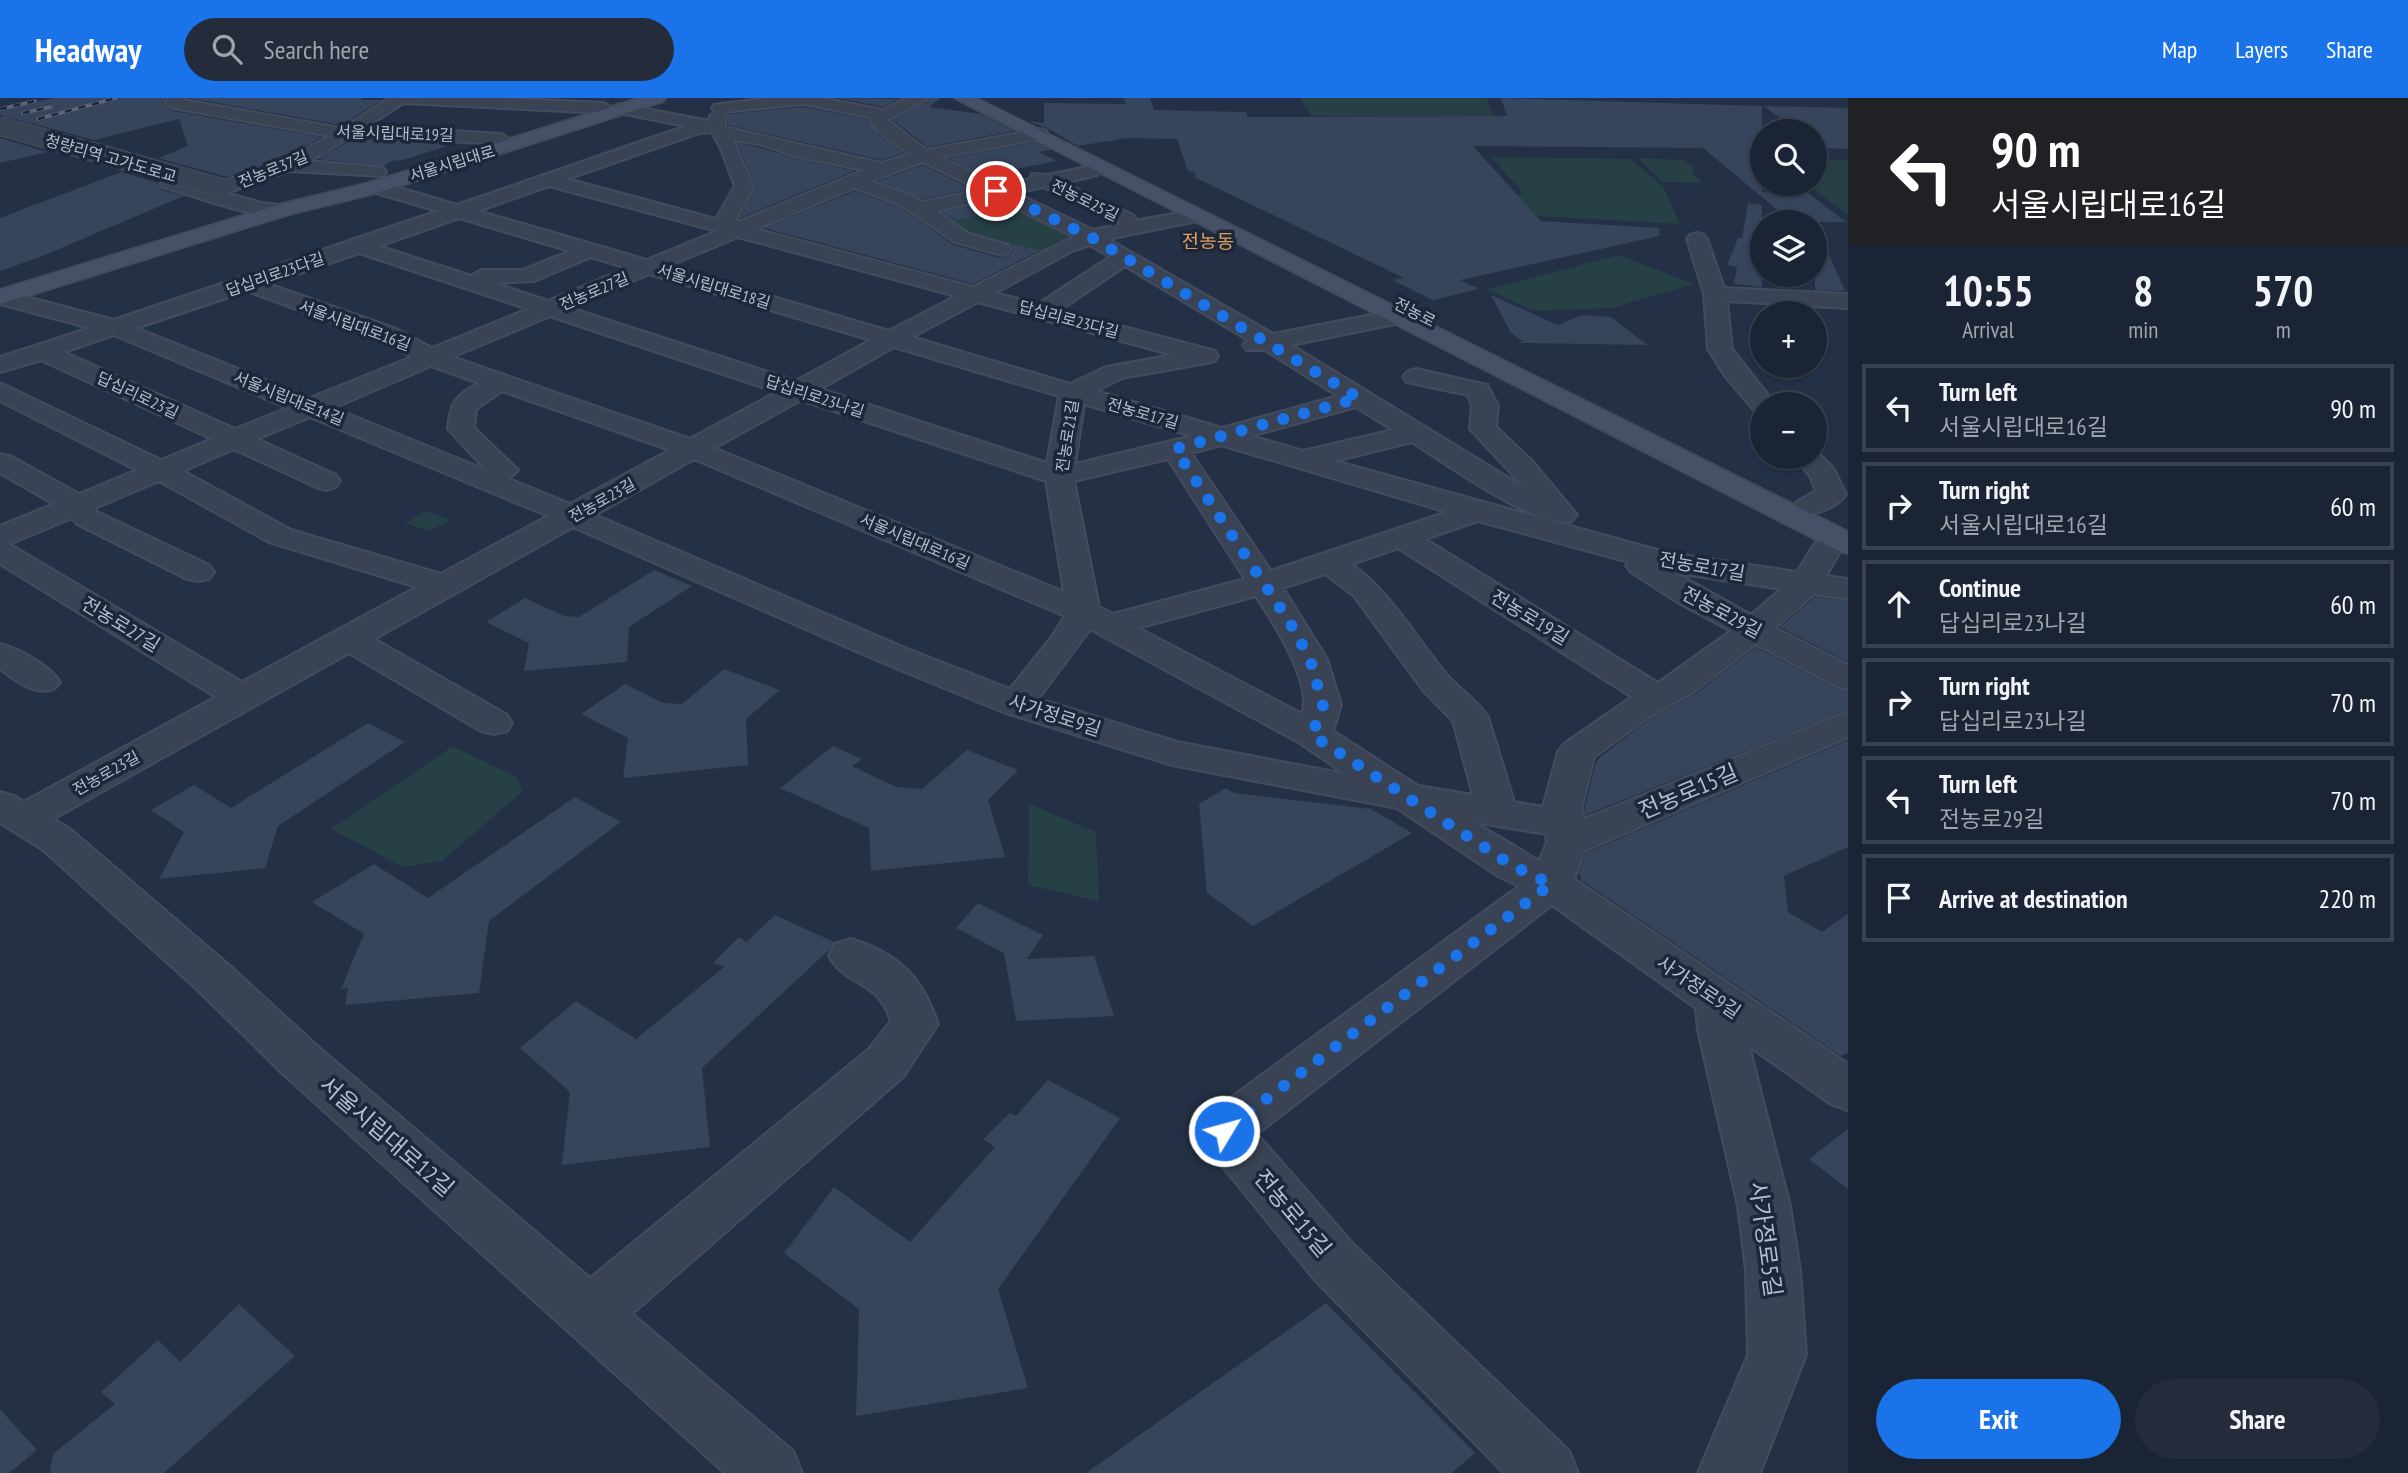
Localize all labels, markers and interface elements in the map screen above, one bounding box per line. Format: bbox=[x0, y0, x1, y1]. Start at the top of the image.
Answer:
search box bbox=[184, 18, 674, 81]
text: Headway bbox=[35, 28, 142, 71]
icon: search bbox=[208, 30, 246, 68]
text: Search here bbox=[264, 33, 369, 66]
text: Map bbox=[2162, 34, 2197, 65]
text: Layers bbox=[2235, 34, 2288, 65]
text: Share bbox=[2326, 34, 2373, 65]
text: 90 m bbox=[1991, 117, 2080, 181]
map controls bbox=[1750, 119, 1827, 469]
button: search bbox=[1750, 119, 1827, 196]
street label: 서울시립대로19길 bbox=[336, 121, 454, 145]
icon: left bbox=[1876, 126, 1967, 217]
street label: 청량리역 고가도로교 bbox=[43, 130, 179, 186]
street label: 서울시립대로 bbox=[407, 140, 497, 185]
street label: 전농로37길 bbox=[235, 146, 311, 192]
pin bbox=[966, 161, 1026, 221]
icon: arrive bbox=[977, 172, 1015, 210]
street label: 전농로25길 bbox=[1048, 175, 1122, 225]
text: 서울시립대로16길 bbox=[1991, 183, 2226, 225]
button: layers bbox=[1750, 210, 1827, 287]
district label: 전농동 bbox=[1182, 229, 1234, 253]
street label: 답십리로23다길 bbox=[223, 248, 327, 300]
street label: 서울시립대로18길 bbox=[655, 259, 773, 313]
text: 10:55 bbox=[1943, 263, 2034, 318]
text: 8 bbox=[2133, 263, 2153, 318]
text: 570 bbox=[2253, 263, 2313, 318]
street label: 전농로27길 bbox=[556, 267, 632, 315]
street label: 전농로 bbox=[1391, 293, 1439, 331]
street label: 서울시립대로16길 bbox=[296, 296, 414, 354]
street label: 답십리로23다길 bbox=[1017, 296, 1121, 342]
button: + bbox=[1750, 301, 1827, 378]
text: Arrival bbox=[1962, 315, 2014, 344]
text: min bbox=[2128, 315, 2158, 344]
text: m bbox=[2276, 315, 2291, 344]
street label: 답십리로23길 bbox=[94, 367, 182, 423]
street label: 서울시립대로14길 bbox=[231, 367, 347, 429]
street label: 답십리로23나길 bbox=[763, 371, 867, 421]
text: Turn left bbox=[1939, 375, 2017, 408]
icon: left bbox=[1880, 389, 1918, 427]
button: − bbox=[1750, 392, 1827, 469]
text: 90 m bbox=[2330, 392, 2376, 425]
street label: 전농로17길 bbox=[1105, 393, 1181, 433]
street label: 전농로21길 bbox=[1051, 398, 1083, 474]
text: 서울시립대로16길 bbox=[1939, 412, 2108, 441]
street label: 전농로23길 bbox=[565, 473, 639, 527]
text: Turn right bbox=[1939, 473, 2030, 506]
icon: right bbox=[1880, 487, 1918, 525]
text: 60 m bbox=[2330, 490, 2376, 523]
street label: 서울시립대로16길 bbox=[857, 509, 973, 573]
text: 서울시립대로16길 bbox=[1939, 510, 2108, 539]
street label: 전농로17길 bbox=[1657, 547, 1747, 585]
text: Continue bbox=[1939, 571, 2021, 604]
street label: 전농로29길 bbox=[1678, 581, 1766, 643]
street label: 전농로19길 bbox=[1487, 584, 1573, 650]
icon: ahead bbox=[1880, 585, 1918, 623]
text: 60 m bbox=[2330, 588, 2376, 621]
street label: 전농로27길 bbox=[78, 591, 164, 657]
text: 답십리로23나길 bbox=[1939, 608, 2087, 637]
text: Turn right bbox=[1939, 669, 2030, 702]
icon: right bbox=[1880, 683, 1918, 721]
text: 70 m bbox=[2330, 686, 2376, 719]
street label: 사가정로9길 bbox=[1006, 689, 1104, 741]
text: 답십리로23나길 bbox=[1939, 706, 2087, 735]
street label: 전농로23길 bbox=[69, 746, 143, 800]
street label: 전농로15길 bbox=[1634, 757, 1742, 825]
text: Turn left bbox=[1939, 767, 2017, 800]
icon: left bbox=[1880, 781, 1918, 819]
text: 70 m bbox=[2330, 784, 2376, 817]
text: 전농로29길 bbox=[1939, 804, 2044, 833]
icon: arrive bbox=[1880, 879, 1918, 917]
text: Arrive at destination bbox=[1939, 882, 2128, 915]
text: 220 m bbox=[2318, 882, 2376, 915]
street label: 사가정로9길 bbox=[1653, 950, 1745, 1024]
street label: 서울시립대로12길 bbox=[314, 1070, 460, 1202]
position arrow bbox=[1187, 1094, 1261, 1168]
street label: 전농로15길 bbox=[1248, 1163, 1338, 1263]
street label: 사가정로5길 bbox=[1744, 1179, 1788, 1299]
button: Exit bbox=[1876, 1379, 2121, 1459]
button: Share bbox=[2135, 1379, 2380, 1459]

